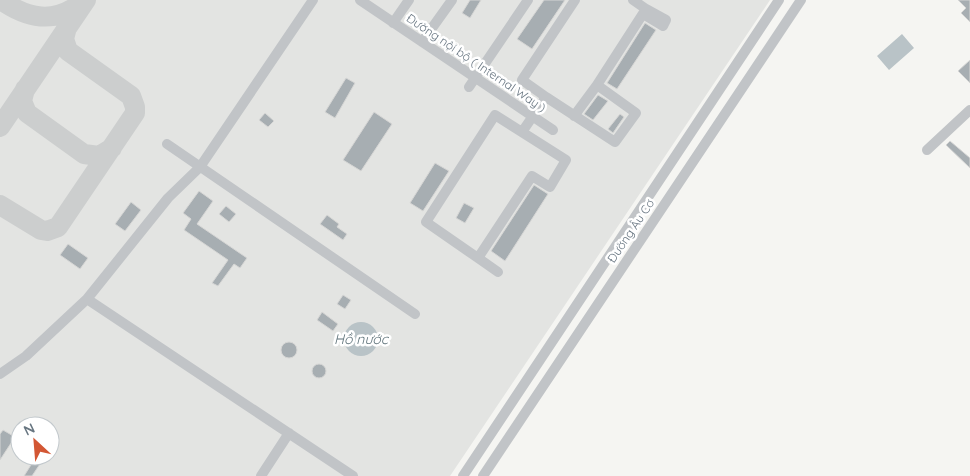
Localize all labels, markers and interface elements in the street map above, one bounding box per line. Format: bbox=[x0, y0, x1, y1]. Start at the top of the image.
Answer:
street label: Đường nội bộ ( Internal Way ) bbox=[404, 10, 549, 115]
street label: Đường Âu Cơ bbox=[604, 196, 657, 265]
water label: Hồ nước bbox=[334, 330, 390, 348]
north arrow bbox=[10, 416, 60, 466]
text: N bbox=[21, 419, 38, 440]

